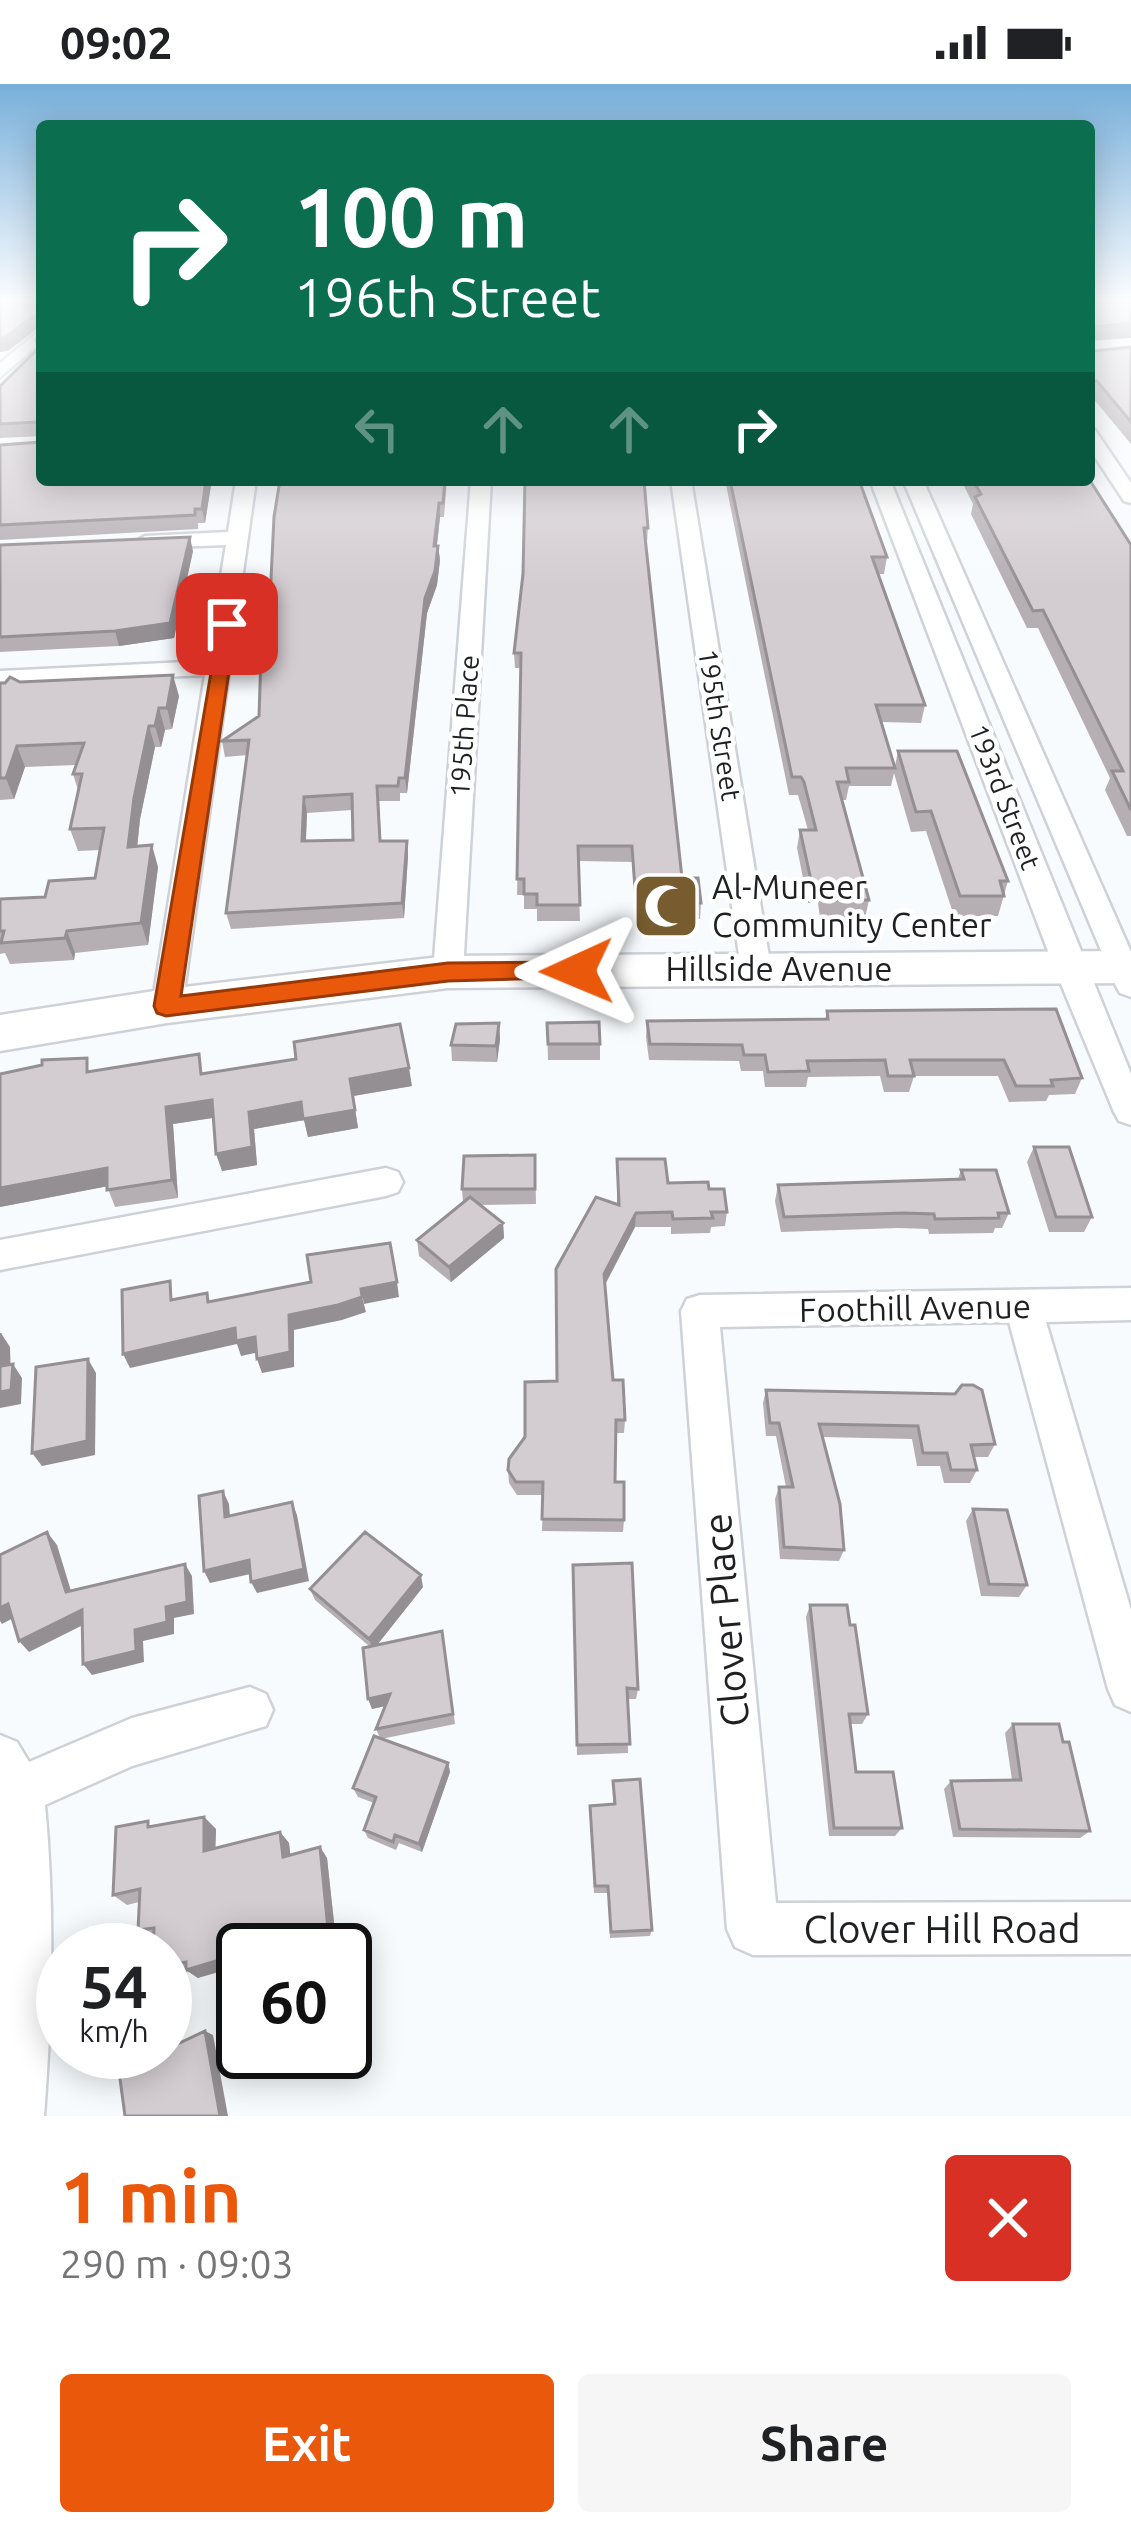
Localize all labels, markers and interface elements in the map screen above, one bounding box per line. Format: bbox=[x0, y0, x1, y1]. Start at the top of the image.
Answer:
text: 09:02 bbox=[60, 17, 173, 68]
icon: right bbox=[96, 168, 252, 324]
text: 100 m bbox=[294, 169, 528, 263]
text: 196th Street bbox=[294, 267, 601, 327]
icon: left bbox=[344, 396, 410, 462]
icon: ahead bbox=[470, 396, 536, 462]
icon: ahead bbox=[596, 396, 662, 462]
icon: right bbox=[722, 396, 788, 462]
pin bbox=[176, 573, 278, 675]
icon: arrive bbox=[194, 591, 260, 657]
street label: 195th Street bbox=[693, 647, 747, 803]
street label: 195th Place bbox=[444, 654, 484, 798]
street label: 193rd Street bbox=[963, 720, 1047, 874]
place label: Al-Muneer Community Center bbox=[712, 868, 992, 943]
mosque icon: Al-Muneer Community Center bbox=[631, 871, 701, 941]
position arrow bbox=[514, 908, 640, 1034]
street label: Hillside Avenue bbox=[666, 950, 892, 987]
street label: Foothill Avenue bbox=[799, 1287, 1031, 1328]
street label: Clover Place bbox=[695, 1511, 756, 1729]
street label: Clover Hill Road bbox=[804, 1907, 1080, 1950]
speed limit sign: 60 bbox=[216, 1923, 372, 2079]
text: 54 bbox=[80, 1952, 148, 2019]
text: km/h bbox=[79, 2014, 149, 2048]
button: close bbox=[945, 2155, 1071, 2281]
text: 1 min bbox=[60, 2156, 242, 2237]
text: 290 m · 09:03 bbox=[60, 2242, 294, 2285]
button: Exit bbox=[60, 2374, 554, 2512]
button: Share bbox=[578, 2374, 1071, 2512]

